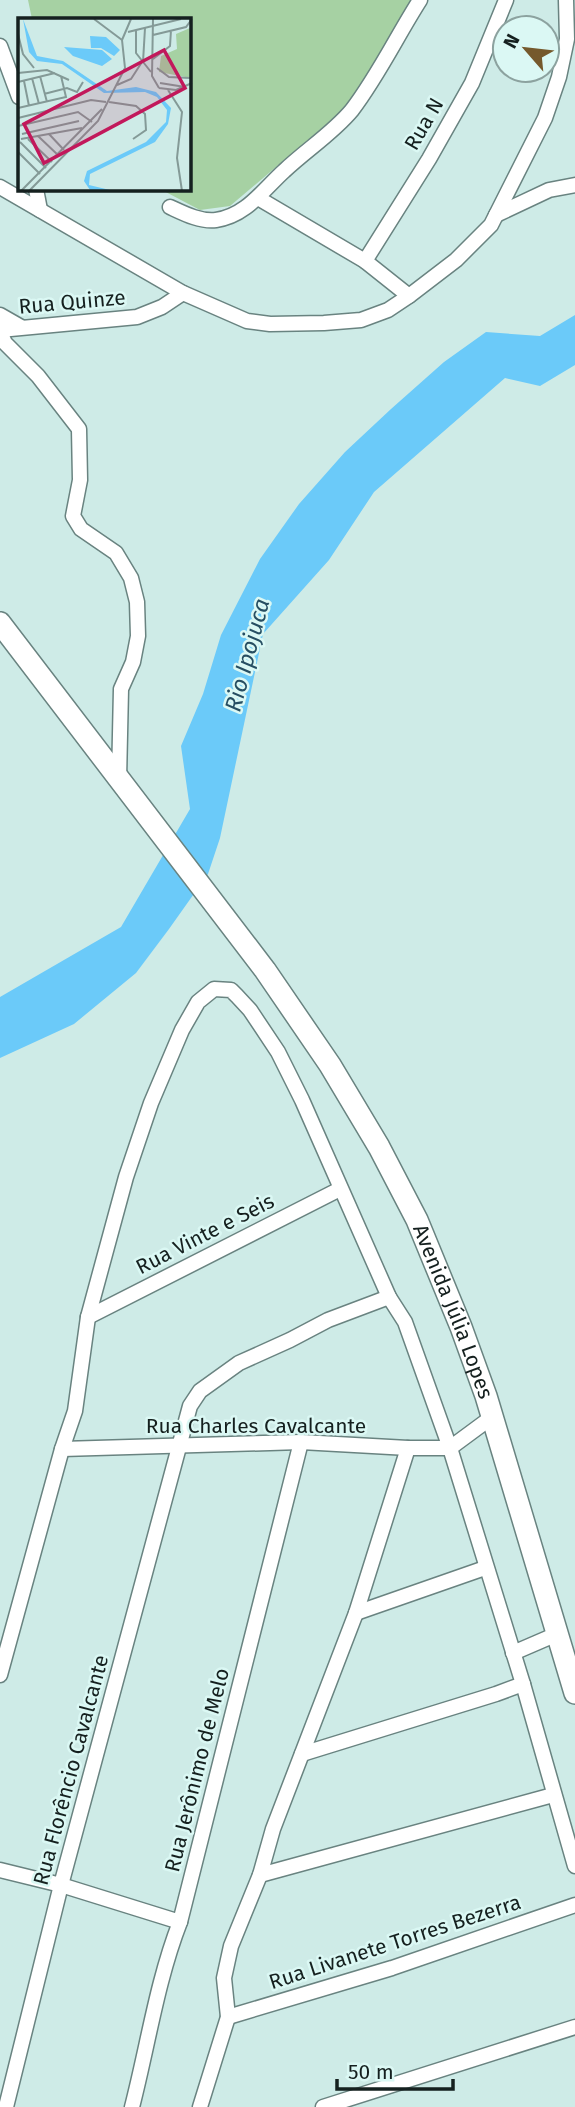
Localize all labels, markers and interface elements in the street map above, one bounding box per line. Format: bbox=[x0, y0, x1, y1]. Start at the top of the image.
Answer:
north arrow bbox=[491, 14, 561, 84]
inset map bbox=[18, 18, 191, 191]
text: N bbox=[498, 30, 525, 52]
street label: Rua N bbox=[399, 93, 449, 155]
street label: Rua Quinze bbox=[17, 284, 127, 320]
water label: Rio Ipojuca bbox=[218, 595, 276, 715]
street label: Rua Vinte e Seis bbox=[131, 1188, 279, 1280]
street label: Avenida Júlia Lopes bbox=[407, 1220, 499, 1402]
street label: Rua Charles Cavalcante bbox=[146, 1413, 366, 1439]
street label: Rua Florêncio Cavalcante bbox=[28, 1652, 114, 1888]
street label: Rua Jerônimo de Melo bbox=[159, 1665, 235, 1875]
street label: Rua Livanete Torres Bezerra bbox=[266, 1889, 524, 1995]
scale bar bbox=[337, 2048, 452, 2092]
text: 50 m bbox=[348, 2059, 394, 2085]

